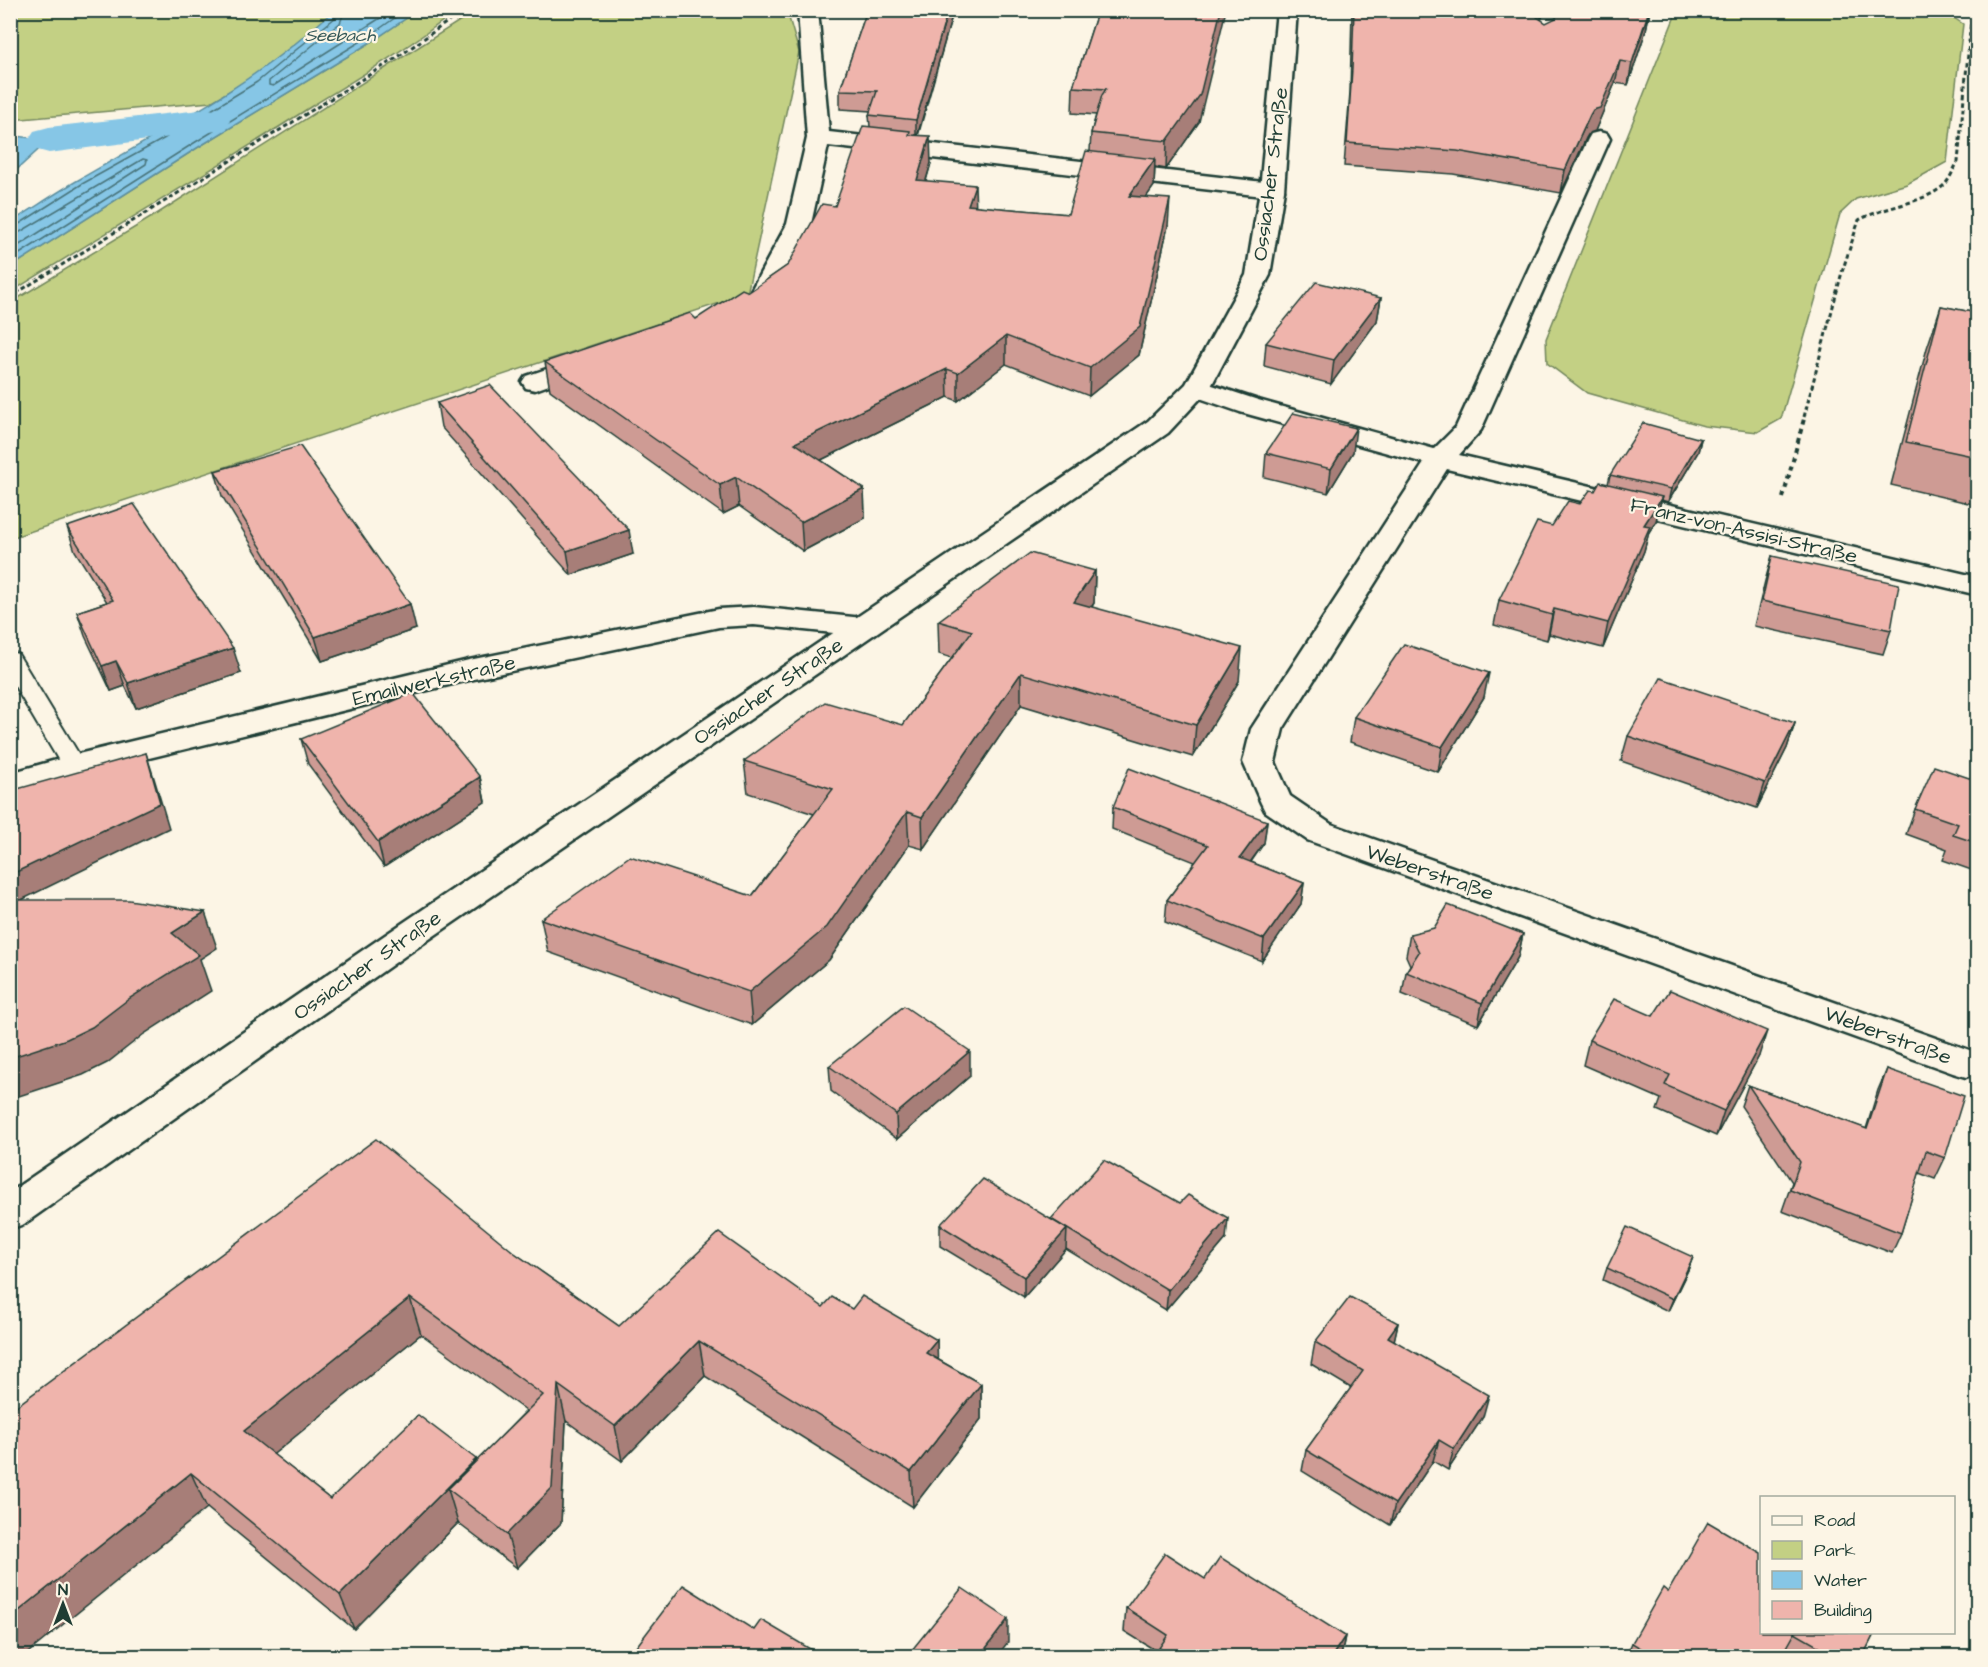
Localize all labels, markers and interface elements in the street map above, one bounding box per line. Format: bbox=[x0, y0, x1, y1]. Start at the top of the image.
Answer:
water label: Seebach bbox=[305, 23, 376, 48]
street label: Ossiacher Straße bbox=[1245, 86, 1296, 262]
street label: Franz-von-Assisi-Straße bbox=[1627, 490, 1860, 571]
street label: Ossiacher Straße bbox=[688, 631, 849, 752]
street label: Emailwerkstraße bbox=[350, 648, 518, 713]
street label: Weberstraße bbox=[1362, 837, 1498, 908]
street label: Ossiacher Straße bbox=[287, 903, 447, 1027]
street label: Weberstraße bbox=[1820, 999, 1955, 1072]
legend bbox=[1760, 1496, 1955, 1634]
text: Road bbox=[1814, 1508, 1855, 1533]
text: Park bbox=[1814, 1538, 1856, 1563]
text: Water bbox=[1814, 1568, 1867, 1593]
north arrow bbox=[33, 1574, 93, 1634]
text: N bbox=[58, 1579, 68, 1601]
text: Building bbox=[1814, 1598, 1872, 1624]

